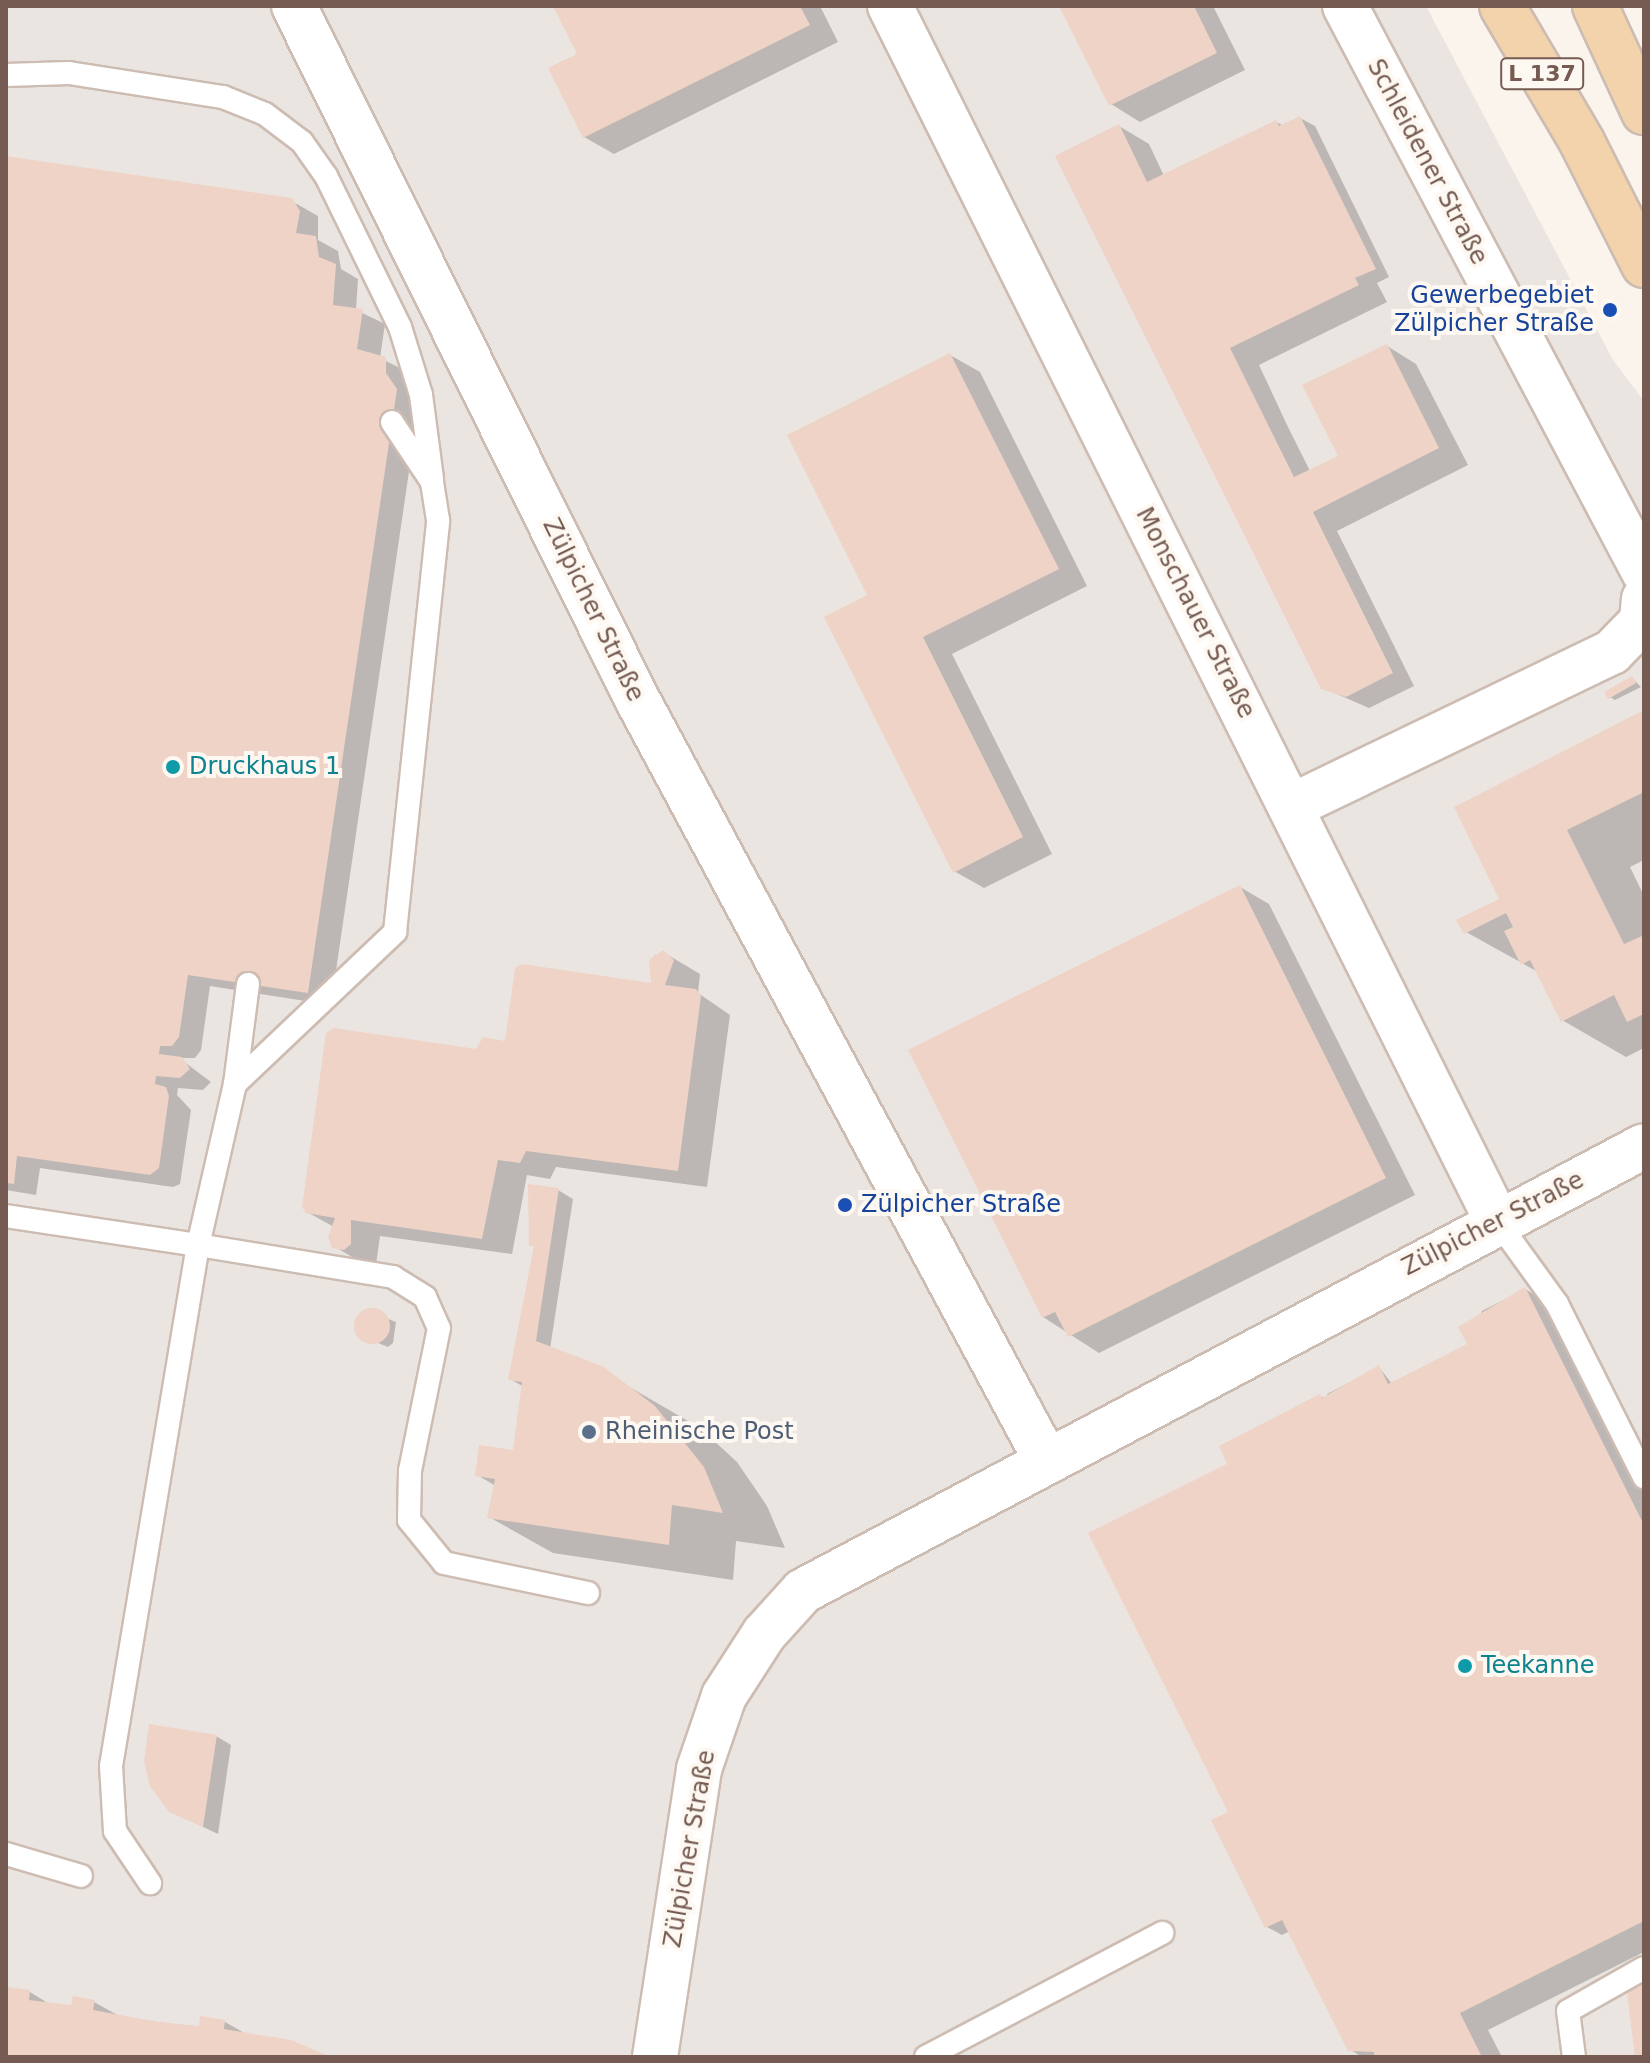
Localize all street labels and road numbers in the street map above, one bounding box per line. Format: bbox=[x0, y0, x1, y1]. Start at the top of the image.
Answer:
street label: Schleidener Straße bbox=[1361, 54, 1493, 270]
road number: L 137 bbox=[1500, 56, 1584, 92]
street label: Monschauer Straße bbox=[1129, 503, 1261, 723]
street label: Zülpicher Straße bbox=[536, 514, 650, 706]
street label: Zülpicher Straße bbox=[1397, 1166, 1589, 1282]
street label: Zülpicher Straße bbox=[658, 1748, 722, 1950]

